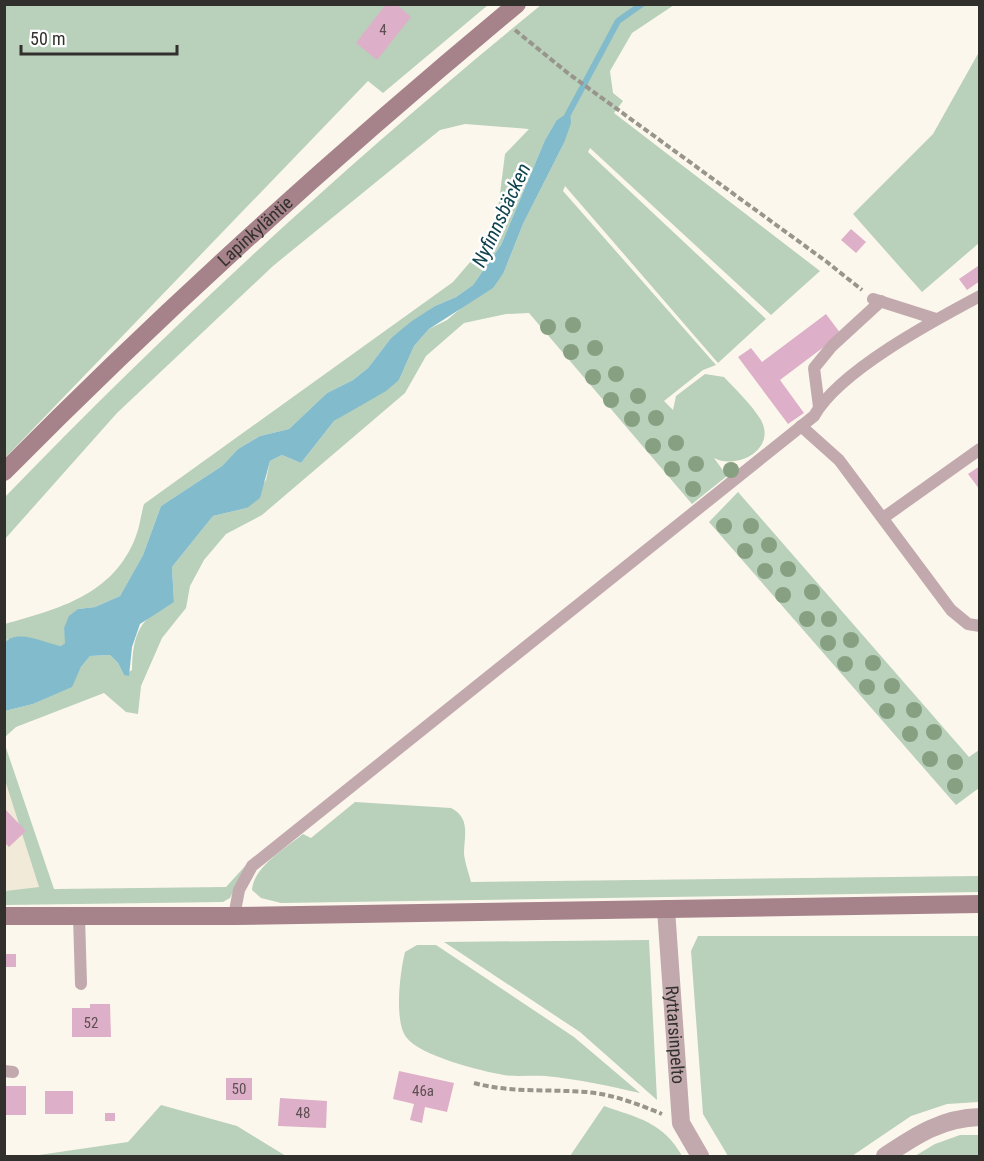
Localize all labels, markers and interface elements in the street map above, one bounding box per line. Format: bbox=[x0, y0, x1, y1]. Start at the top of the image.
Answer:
scale bar bbox=[21, 18, 177, 56]
house number: 4 bbox=[379, 21, 387, 39]
text: 50 m bbox=[30, 28, 65, 49]
water label: Nyfinnsbäcken bbox=[466, 159, 536, 271]
street label: Lapinkyläntie bbox=[213, 192, 297, 270]
street label: Ryttarsinpelto bbox=[661, 985, 689, 1085]
house number: 52 bbox=[84, 1014, 98, 1032]
house number: 50 bbox=[232, 1080, 246, 1098]
house number: 46a bbox=[412, 1082, 434, 1100]
house number: 48 bbox=[296, 1104, 310, 1122]

